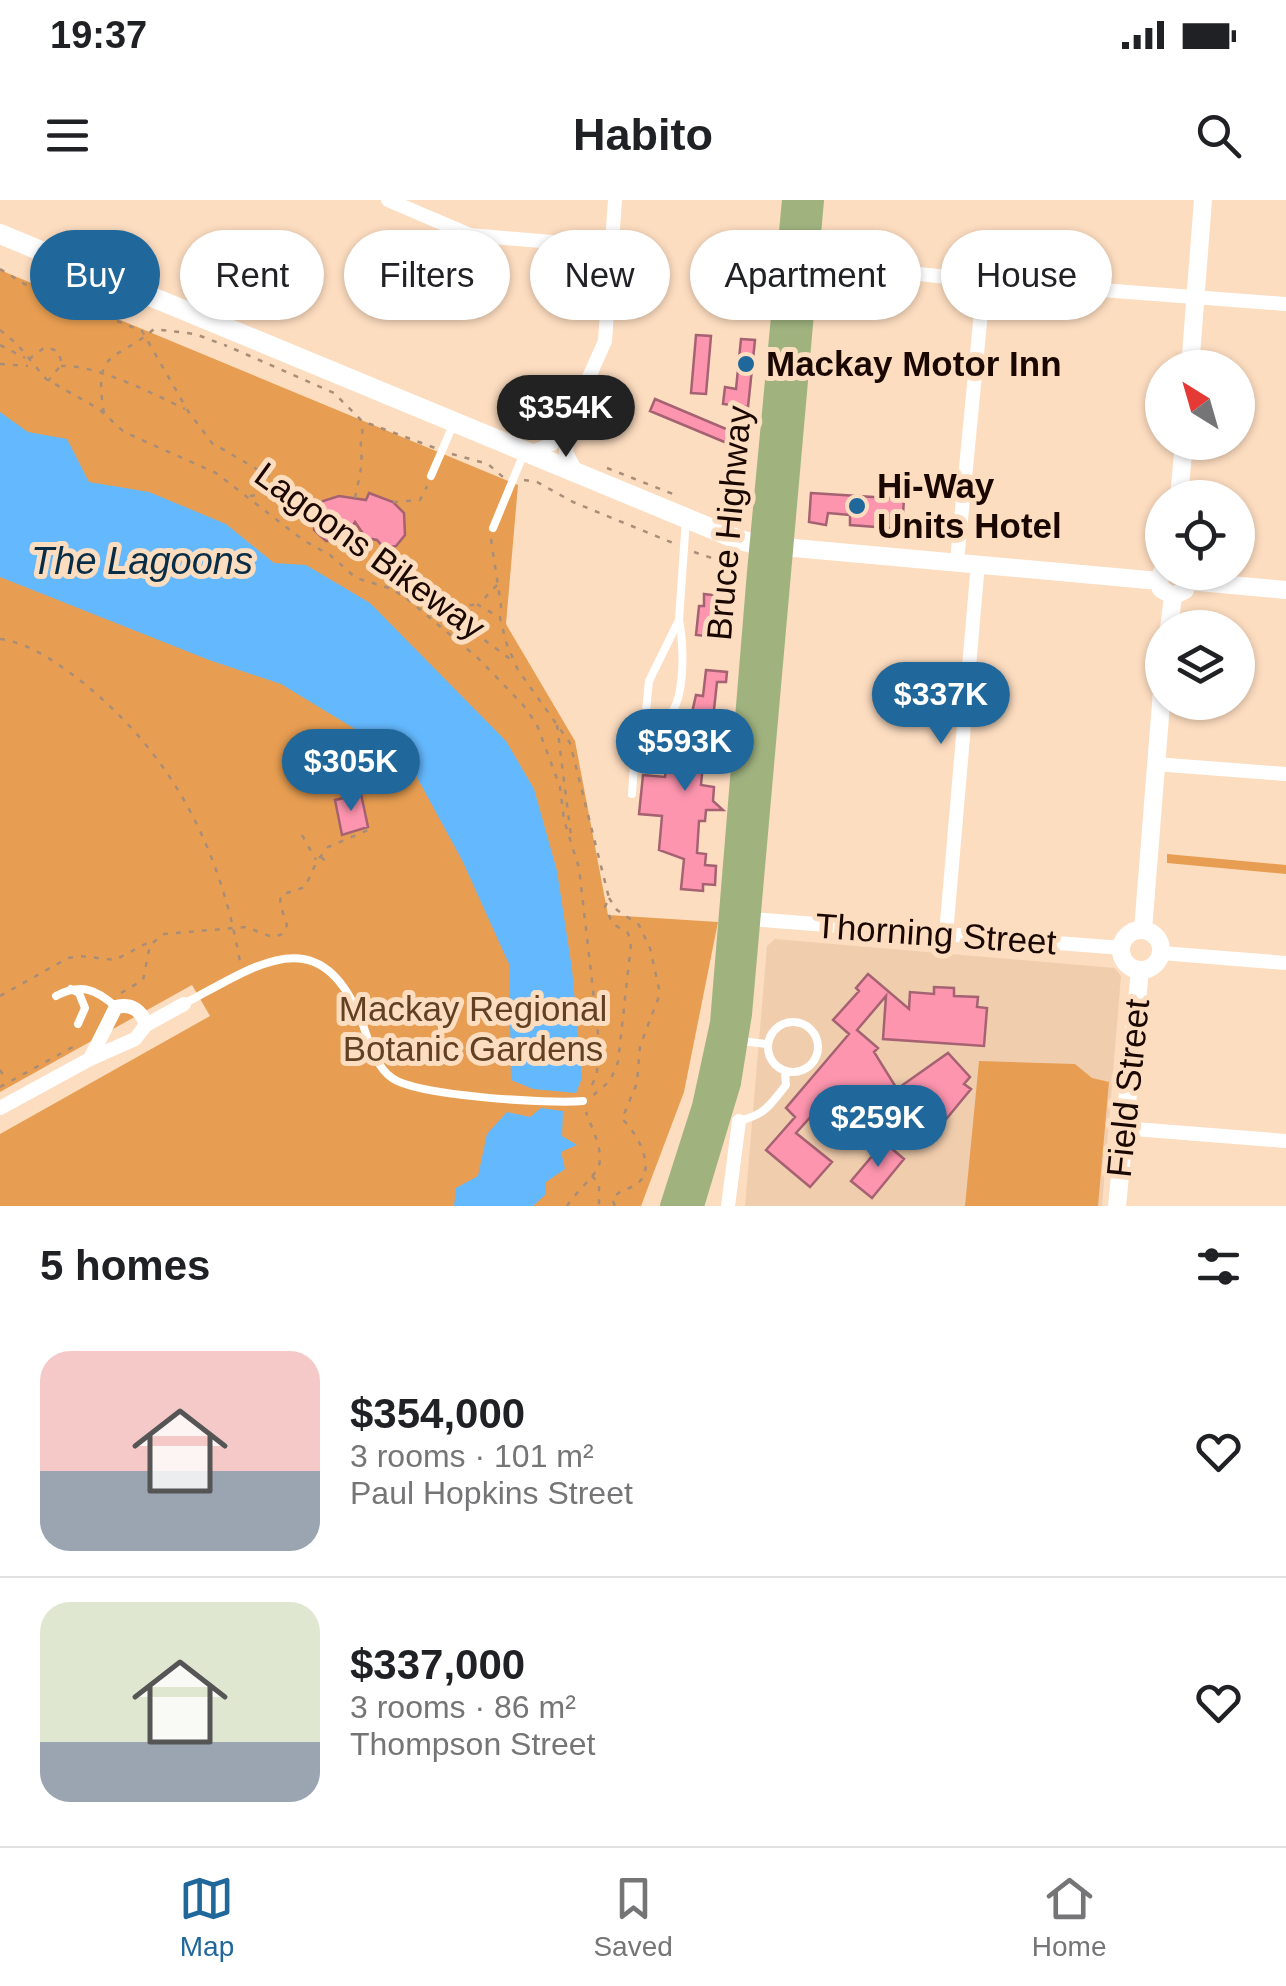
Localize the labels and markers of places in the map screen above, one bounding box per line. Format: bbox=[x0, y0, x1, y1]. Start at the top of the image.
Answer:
place label: Mackay Motor Inn bbox=[766, 344, 1062, 383]
marker: Mackay Motor Inn bbox=[735, 353, 757, 375]
pin: $354K bbox=[496, 375, 636, 460]
place label: Hi-Way Units Hotel bbox=[877, 466, 1062, 545]
marker: Hi-Way Units Hotel bbox=[846, 495, 868, 517]
pin: $337K bbox=[871, 662, 1011, 747]
pin: $593K bbox=[615, 709, 755, 794]
pin: $305K bbox=[281, 729, 421, 814]
pin: $259K bbox=[808, 1085, 948, 1170]

